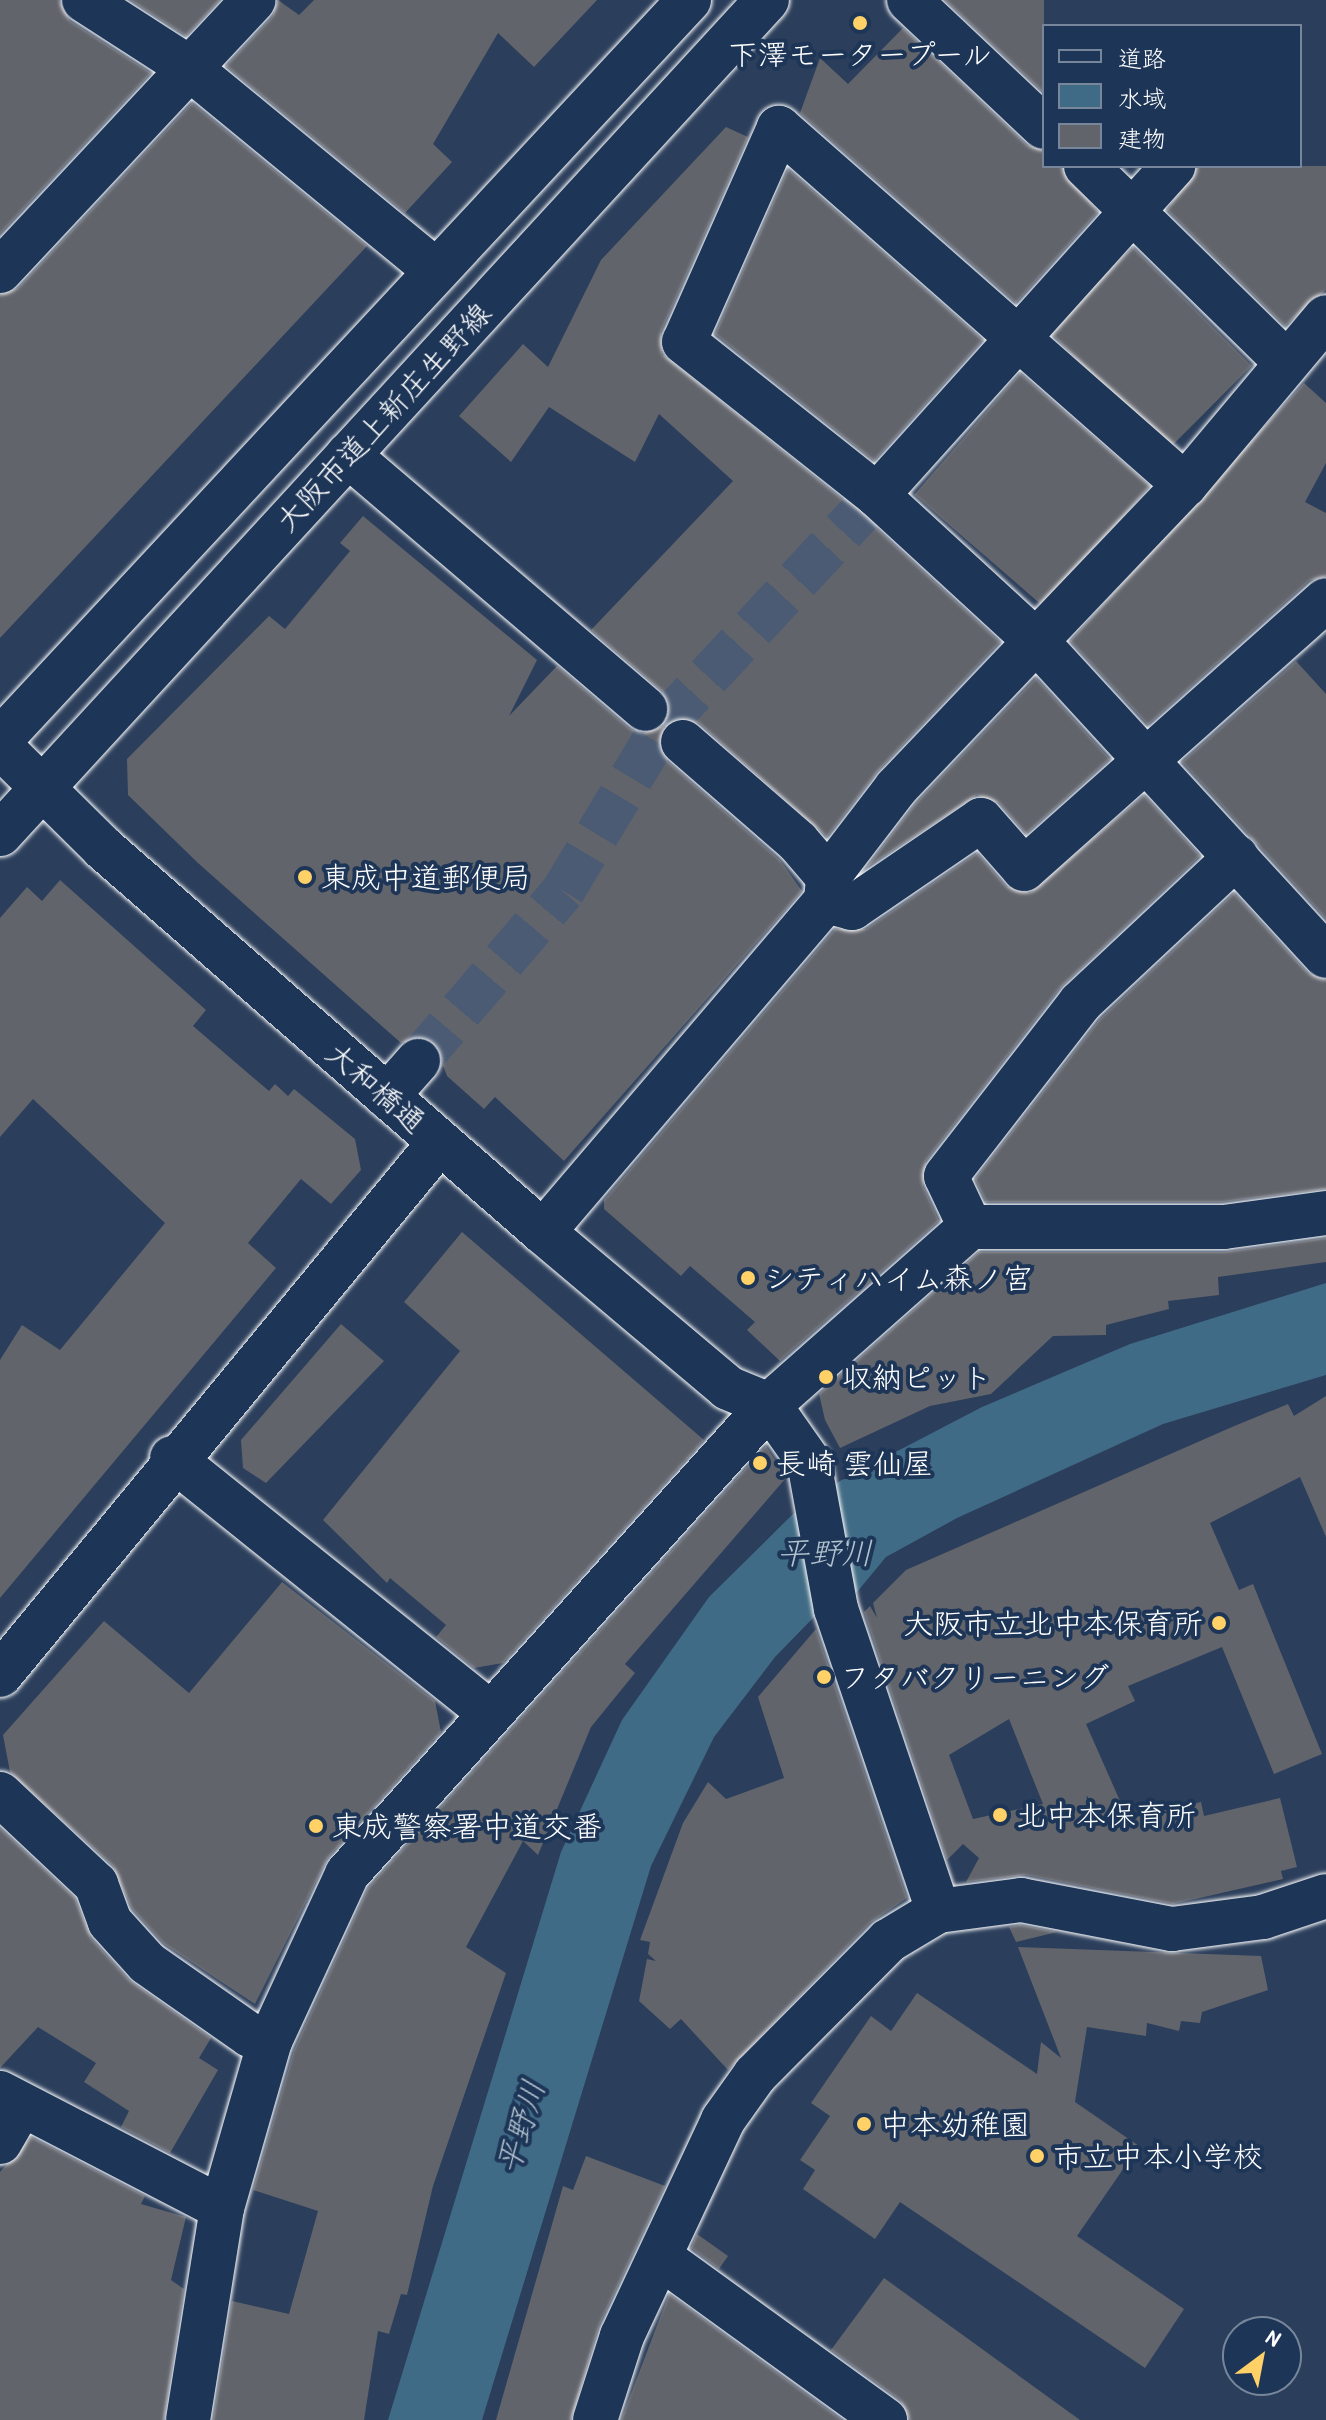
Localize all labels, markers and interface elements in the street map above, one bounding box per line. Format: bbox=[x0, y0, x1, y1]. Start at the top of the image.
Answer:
marker: 下澤モータープール bbox=[851, 14, 869, 32]
legend bbox=[1042, 24, 1302, 168]
place label: 下澤モータープール bbox=[726, 36, 994, 72]
text: 道路 bbox=[1118, 42, 1166, 74]
text: 水域 bbox=[1118, 82, 1166, 114]
text: 建物 bbox=[1118, 122, 1166, 154]
street label: 大阪市道上新庄生野線 bbox=[268, 295, 498, 539]
place label: 東成中道郵便局 bbox=[321, 859, 531, 895]
marker: 東成中道郵便局 bbox=[296, 868, 314, 886]
street label: 大和橋通 bbox=[319, 1034, 433, 1140]
place label: シティハイム森ノ宮 bbox=[764, 1260, 1034, 1296]
marker: シティハイム森ノ宮 bbox=[739, 1269, 757, 1287]
place label: 収納ピット bbox=[842, 1359, 992, 1395]
marker: 収納ピット bbox=[817, 1368, 835, 1386]
place label: 長崎 雲仙屋 bbox=[776, 1445, 933, 1481]
marker: 長崎 雲仙屋 bbox=[751, 1454, 769, 1472]
water label: 平野川 bbox=[777, 1534, 873, 1572]
place label: 大阪市立北中本保育所 bbox=[903, 1605, 1203, 1641]
marker: 大阪市立北中本保育所 bbox=[1210, 1614, 1228, 1632]
place label: フタバクリーニング bbox=[840, 1659, 1110, 1695]
marker: フタバクリーニング bbox=[815, 1668, 833, 1686]
place label: 北中本保育所 bbox=[1016, 1797, 1196, 1833]
marker: 北中本保育所 bbox=[991, 1806, 1009, 1824]
place label: 東成警察署中道交番 bbox=[332, 1808, 602, 1844]
marker: 東成警察署中道交番 bbox=[307, 1817, 325, 1835]
water label: 平野川 bbox=[489, 2075, 553, 2179]
place label: 中本幼稚園 bbox=[880, 2106, 1030, 2142]
marker: 中本幼稚園 bbox=[855, 2115, 873, 2133]
place label: 市立中本小学校 bbox=[1053, 2138, 1263, 2174]
marker: 市立中本小学校 bbox=[1028, 2147, 1046, 2165]
north arrow bbox=[1222, 2316, 1302, 2396]
text: N bbox=[1261, 2322, 1287, 2353]

